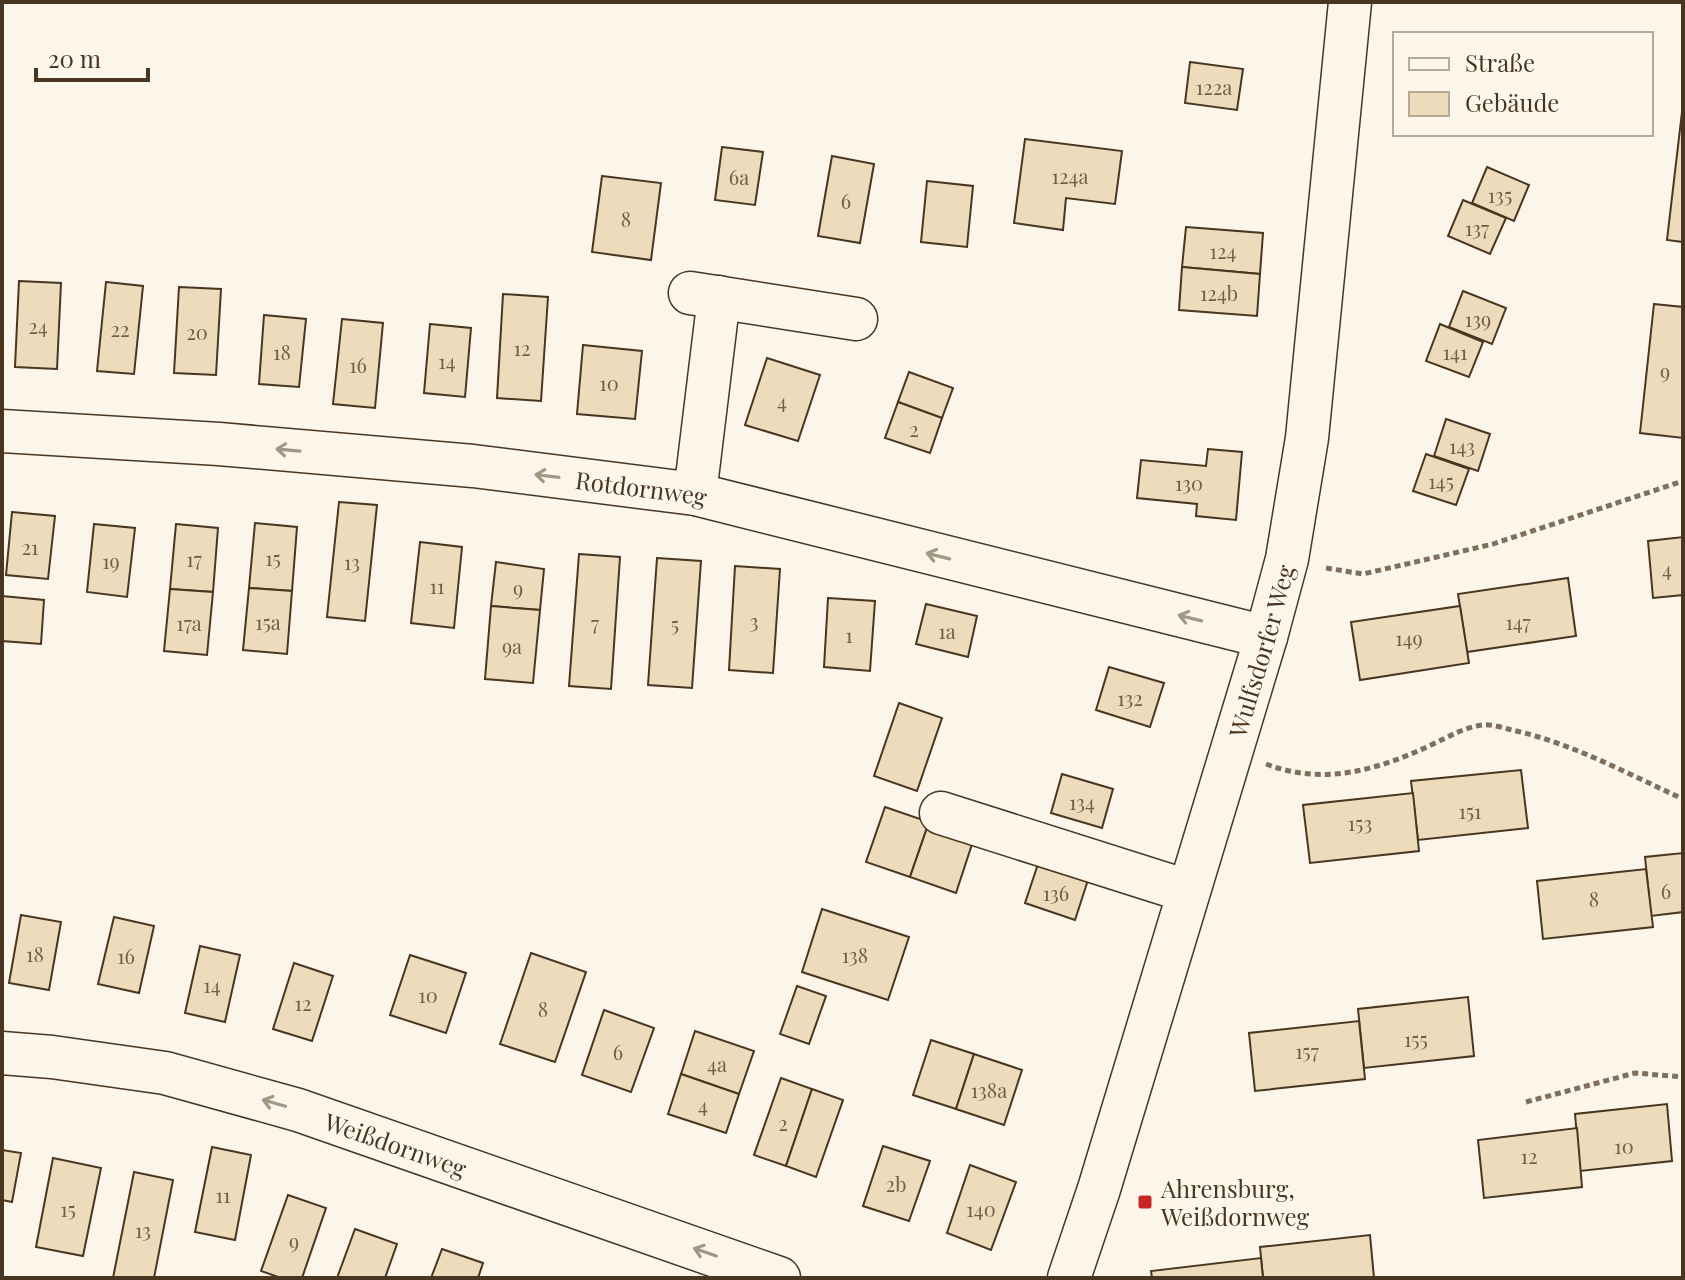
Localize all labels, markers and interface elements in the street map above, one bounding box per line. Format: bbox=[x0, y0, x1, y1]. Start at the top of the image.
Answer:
scale bar bbox=[36, 32, 148, 82]
legend bbox=[1393, 32, 1653, 136]
text: 20 m bbox=[48, 42, 101, 74]
text: Straße bbox=[1465, 46, 1535, 78]
house number: 122a bbox=[1196, 73, 1232, 100]
text: Gebäude bbox=[1465, 86, 1560, 118]
house number: 124a bbox=[1052, 162, 1088, 189]
house number: 6a bbox=[729, 163, 749, 190]
house number: 135 bbox=[1488, 181, 1512, 208]
house number: 6 bbox=[841, 187, 851, 214]
house number: 8 bbox=[621, 205, 631, 232]
house number: 137 bbox=[1465, 214, 1489, 241]
house number: 124 bbox=[1210, 237, 1237, 264]
house number: 124b bbox=[1200, 279, 1238, 306]
house number: 139 bbox=[1465, 305, 1491, 332]
house number: 24 bbox=[28, 312, 48, 339]
house number: 22 bbox=[110, 315, 130, 342]
house number: 20 bbox=[186, 318, 208, 345]
house number: 12 bbox=[514, 334, 530, 361]
house number: 18 bbox=[273, 338, 291, 365]
house number: 141 bbox=[1443, 338, 1467, 365]
house number: 14 bbox=[438, 347, 456, 374]
house number: 16 bbox=[349, 351, 367, 378]
house number: 9 bbox=[1660, 357, 1670, 384]
house number: 10 bbox=[599, 369, 619, 396]
house number: 4 bbox=[777, 387, 787, 414]
house number: 2 bbox=[909, 415, 919, 442]
house number: 143 bbox=[1449, 432, 1475, 459]
one-way arrow bbox=[275, 443, 302, 458]
street label: Rotdornweg bbox=[574, 463, 711, 513]
house number: 145 bbox=[1428, 467, 1454, 494]
one-way arrow bbox=[534, 468, 560, 483]
house number: 130 bbox=[1175, 469, 1203, 496]
house number: 21 bbox=[22, 533, 38, 560]
house number: 15 bbox=[265, 544, 281, 571]
house number: 17 bbox=[186, 545, 202, 572]
house number: 19 bbox=[102, 547, 120, 574]
one-way arrow bbox=[925, 547, 951, 562]
house number: 13 bbox=[344, 548, 360, 575]
house number: 4 bbox=[1662, 555, 1672, 582]
street label: Wulfsdorfer Weg bbox=[1220, 561, 1301, 742]
house number: 11 bbox=[430, 572, 444, 599]
house number: 9 bbox=[513, 574, 523, 601]
house number: 3 bbox=[749, 607, 759, 634]
house number: 15a bbox=[255, 608, 281, 635]
house number: 147 bbox=[1505, 608, 1531, 635]
house number: 17a bbox=[176, 609, 202, 636]
house number: 7 bbox=[591, 609, 599, 636]
house number: 5 bbox=[671, 610, 679, 637]
one-way arrow bbox=[1178, 610, 1204, 625]
house number: 1a bbox=[938, 617, 956, 644]
house number: 1 bbox=[845, 621, 853, 648]
house number: 149 bbox=[1395, 624, 1423, 651]
house number: 9a bbox=[502, 632, 522, 659]
house number: 132 bbox=[1117, 684, 1143, 711]
house number: 134 bbox=[1069, 788, 1095, 815]
house number: 151 bbox=[1459, 797, 1481, 824]
house number: 153 bbox=[1348, 809, 1372, 836]
house number: 6 bbox=[1661, 877, 1671, 904]
house number: 136 bbox=[1043, 879, 1069, 906]
house number: 8 bbox=[1589, 885, 1599, 912]
house number: 18 bbox=[26, 940, 44, 967]
house number: 138 bbox=[842, 941, 868, 968]
house number: 16 bbox=[117, 942, 135, 969]
house number: 14 bbox=[203, 971, 221, 998]
house number: 10 bbox=[418, 981, 438, 1008]
house number: 12 bbox=[295, 989, 311, 1016]
house number: 8 bbox=[538, 995, 548, 1022]
house number: 155 bbox=[1404, 1025, 1428, 1052]
house number: 157 bbox=[1295, 1037, 1319, 1064]
house number: 6 bbox=[613, 1038, 623, 1065]
house number: 4a bbox=[707, 1050, 727, 1077]
house number: 138a bbox=[971, 1076, 1007, 1103]
house number: 4 bbox=[698, 1091, 708, 1118]
one-way arrow bbox=[261, 1095, 287, 1110]
street label: Weißdornweg bbox=[320, 1104, 471, 1184]
house number: 2 bbox=[778, 1109, 788, 1136]
house number: 10 bbox=[1614, 1132, 1634, 1159]
house number: 12 bbox=[1521, 1142, 1537, 1169]
house number: 2b bbox=[886, 1170, 906, 1197]
place label: Ahrensburg, Weißdornweg bbox=[1160, 1172, 1310, 1232]
house number: 11 bbox=[216, 1181, 230, 1208]
marker: Ahrensburg, Weißdornweg bbox=[1136, 1193, 1154, 1211]
house number: 15 bbox=[60, 1195, 76, 1222]
house number: 140 bbox=[966, 1195, 996, 1222]
house number: 13 bbox=[135, 1216, 151, 1243]
house number: 9 bbox=[289, 1227, 299, 1254]
one-way arrow bbox=[693, 1244, 718, 1259]

